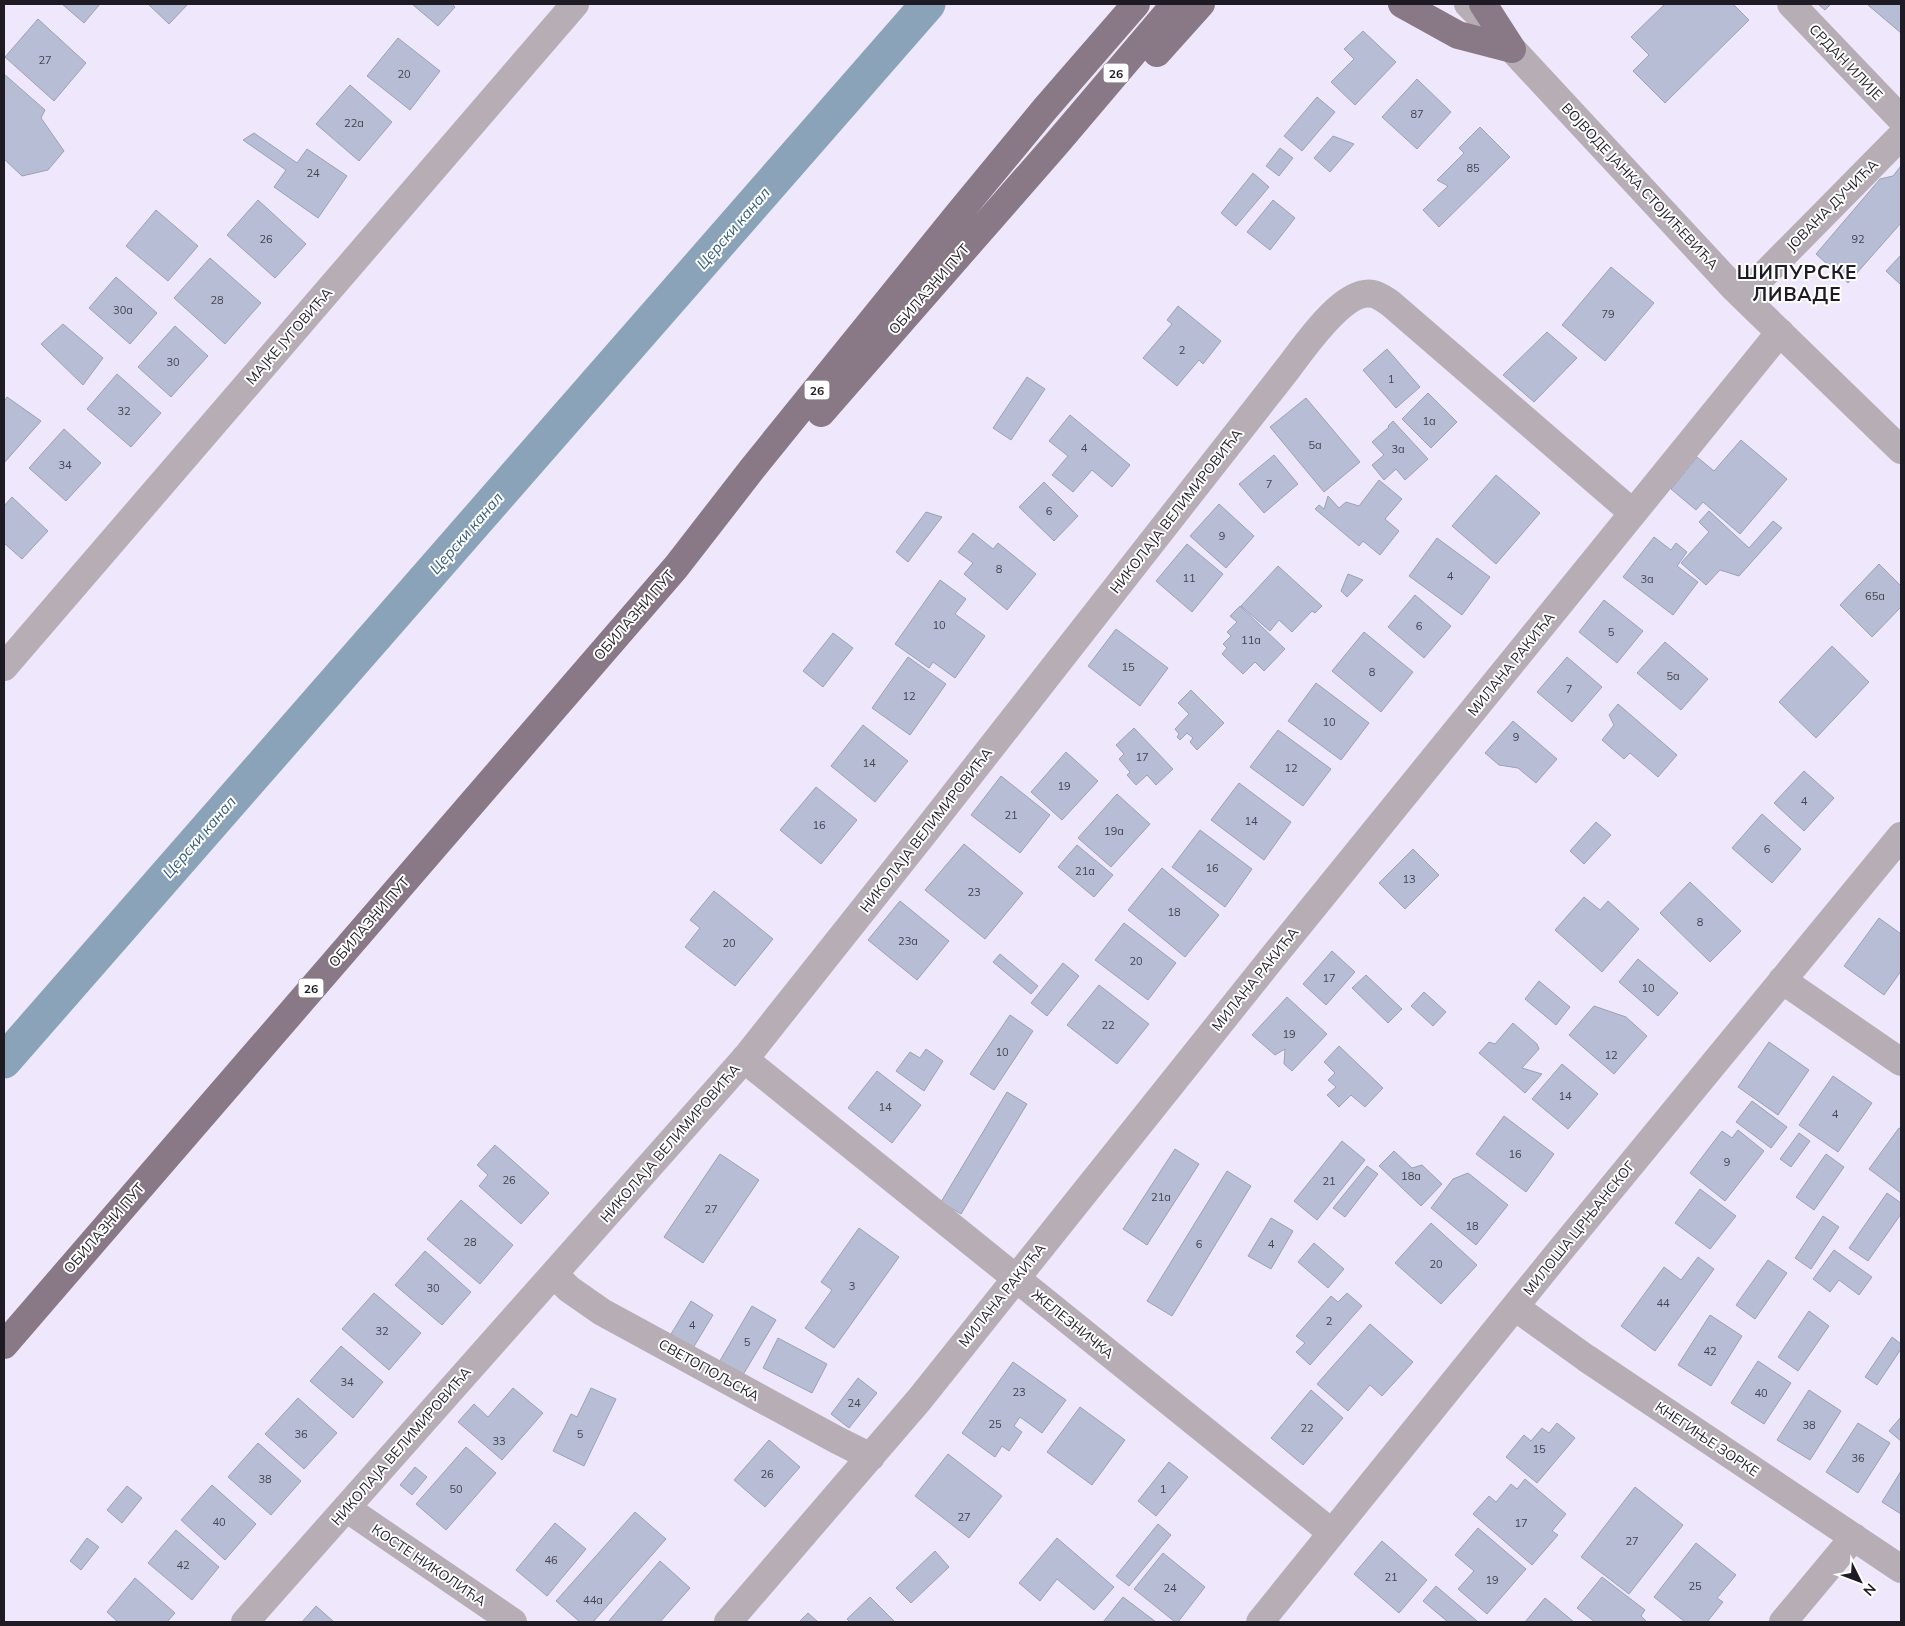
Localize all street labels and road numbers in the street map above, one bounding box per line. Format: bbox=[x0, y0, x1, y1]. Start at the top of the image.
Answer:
street label: СРДАН ИЛИЈЕ bbox=[1805, 20, 1887, 104]
road number: 26 bbox=[1104, 64, 1128, 82]
street label: ВОЈВОДЕ ЈАНКА СТОЈИЋЕВИЋА bbox=[1558, 99, 1723, 274]
street label: ЈОВАНА ДУЧИЋА bbox=[1782, 155, 1882, 255]
street label: ОБИЛАЗНИ ПУТ bbox=[885, 240, 974, 338]
street label: МАЈКЕ ЈУГОВИЋА bbox=[242, 283, 337, 388]
road number: 26 bbox=[804, 380, 830, 400]
street label: НИКОЛАЈА ВЕЛИМИРОВИЋА bbox=[1106, 424, 1246, 597]
street label: ОБИЛАЗНИ ПУТ bbox=[590, 566, 679, 664]
street label: МИЛАНА РАКИЋА bbox=[1464, 608, 1559, 720]
street label: НИКОЛАЈА ВЕЛИМИРОВИЋА bbox=[856, 743, 996, 916]
street label: ОБИЛАЗНИ ПУТ bbox=[325, 873, 414, 971]
street label: МИЛАНА РАКИЋА bbox=[1208, 923, 1303, 1035]
road number: 26 bbox=[298, 978, 324, 998]
street label: НИКОЛАЈА ВЕЛИМИРОВИЋА bbox=[596, 1059, 744, 1226]
street label: МИЛОША ЦРЊАНСКОГ bbox=[1519, 1157, 1639, 1299]
street label: ОБИЛАЗНИ ПУТ bbox=[60, 1179, 149, 1277]
street label: МИЛАНА РАКИЋА bbox=[955, 1239, 1050, 1351]
street label: ЖЕЛЕЗНИЧКА bbox=[1028, 1285, 1118, 1363]
street label: СВЕТОПОЉСКА bbox=[655, 1335, 763, 1405]
street label: НИКОЛАЈА ВЕЛИМИРОВИЋА bbox=[327, 1362, 475, 1529]
street label: КНЕГИЊЕ ЗОРКЕ bbox=[1652, 1398, 1762, 1480]
street label: КОСТЕ НИКОЛИЋА bbox=[368, 1520, 490, 1610]

